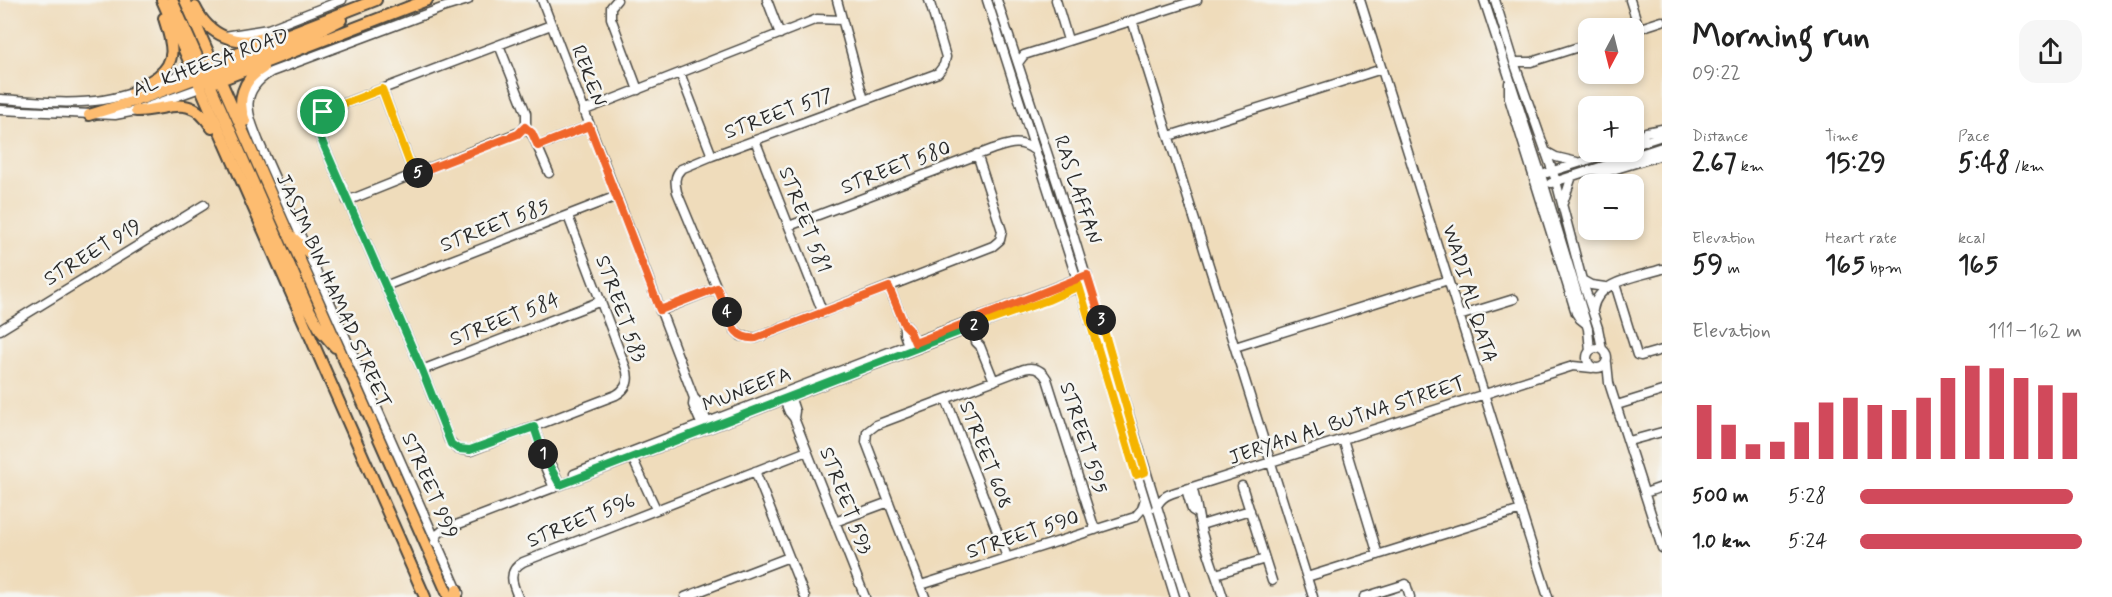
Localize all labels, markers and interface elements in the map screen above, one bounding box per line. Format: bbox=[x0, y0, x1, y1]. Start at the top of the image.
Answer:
text: Morning run bbox=[1692, 15, 1870, 59]
north arrow bbox=[1578, 18, 1644, 84]
map controls bbox=[1578, 18, 1644, 240]
button: share bbox=[2019, 20, 2082, 83]
street label: AL KHEESA ROAD bbox=[129, 22, 293, 104]
street label: REKEN bbox=[564, 41, 612, 111]
text: 09:22 bbox=[1692, 60, 1741, 87]
street label: STREET 577 bbox=[721, 82, 837, 146]
pin bbox=[297, 86, 348, 137]
icon: arrive bbox=[306, 95, 339, 128]
button: + bbox=[1578, 96, 1644, 162]
text: Distance bbox=[1692, 126, 1748, 147]
text: Time bbox=[1825, 126, 1859, 147]
text: Pace bbox=[1958, 126, 1990, 147]
street label: RAS LAFFAN bbox=[1047, 132, 1107, 248]
street label: STREET 580 bbox=[837, 135, 955, 201]
text: 2.67 bbox=[1692, 147, 1737, 181]
text: 15:29 bbox=[1825, 147, 1886, 181]
text: 5:48 bbox=[1958, 147, 2010, 181]
text: km bbox=[1737, 156, 1764, 177]
text: /km bbox=[2010, 156, 2045, 177]
pin: 5 bbox=[403, 158, 433, 188]
text: 5 bbox=[413, 162, 423, 183]
street label: STREET 581 bbox=[771, 163, 837, 277]
street label: JASIM BIN HAMAD STREET bbox=[269, 170, 397, 412]
button: − bbox=[1578, 174, 1644, 240]
street label: STREET 585 bbox=[437, 193, 553, 259]
street label: STREET 919 bbox=[39, 213, 147, 293]
street label: WADI AL QATA bbox=[1435, 221, 1503, 367]
text: Elevation bbox=[1692, 228, 1755, 249]
text: Heart rate bbox=[1825, 228, 1897, 249]
text: kcal bbox=[1958, 228, 1985, 249]
text: 59 bbox=[1692, 249, 1723, 283]
text: 165 bbox=[1825, 249, 1865, 283]
text: 165 bbox=[1958, 249, 1998, 283]
street label: STREET 583 bbox=[588, 252, 652, 366]
text: m bbox=[1723, 258, 1740, 279]
text: bpm bbox=[1865, 258, 1902, 279]
street label: STREET 584 bbox=[446, 287, 564, 353]
pin: 4 bbox=[712, 297, 742, 327]
text: 4 bbox=[722, 301, 732, 322]
pin: 3 bbox=[1086, 305, 1116, 335]
text: 3 bbox=[1097, 309, 1105, 330]
pin: 2 bbox=[959, 311, 989, 341]
text: 2 bbox=[970, 315, 978, 336]
text: Elevation bbox=[1692, 318, 1771, 345]
text: 111–162 m bbox=[1988, 318, 2082, 345]
street label: MUNEEFA bbox=[699, 361, 795, 419]
street label: JERYAN AL BUTNA STREET bbox=[1225, 370, 1469, 472]
street label: STREET 595 bbox=[1052, 379, 1114, 497]
street label: STREET 608 bbox=[952, 397, 1018, 513]
street label: STREET 999 bbox=[394, 429, 464, 543]
pin: 1 bbox=[528, 439, 558, 469]
text: 1 bbox=[539, 443, 547, 464]
street label: STREET 593 bbox=[812, 443, 878, 559]
text: 500 m bbox=[1692, 483, 1749, 510]
text: 5:28 bbox=[1788, 483, 1826, 510]
street label: STREET 596 bbox=[523, 487, 639, 555]
street label: STREET 590 bbox=[963, 504, 1083, 566]
text: 1.0 km bbox=[1692, 528, 1751, 555]
text: 5:24 bbox=[1788, 528, 1827, 555]

